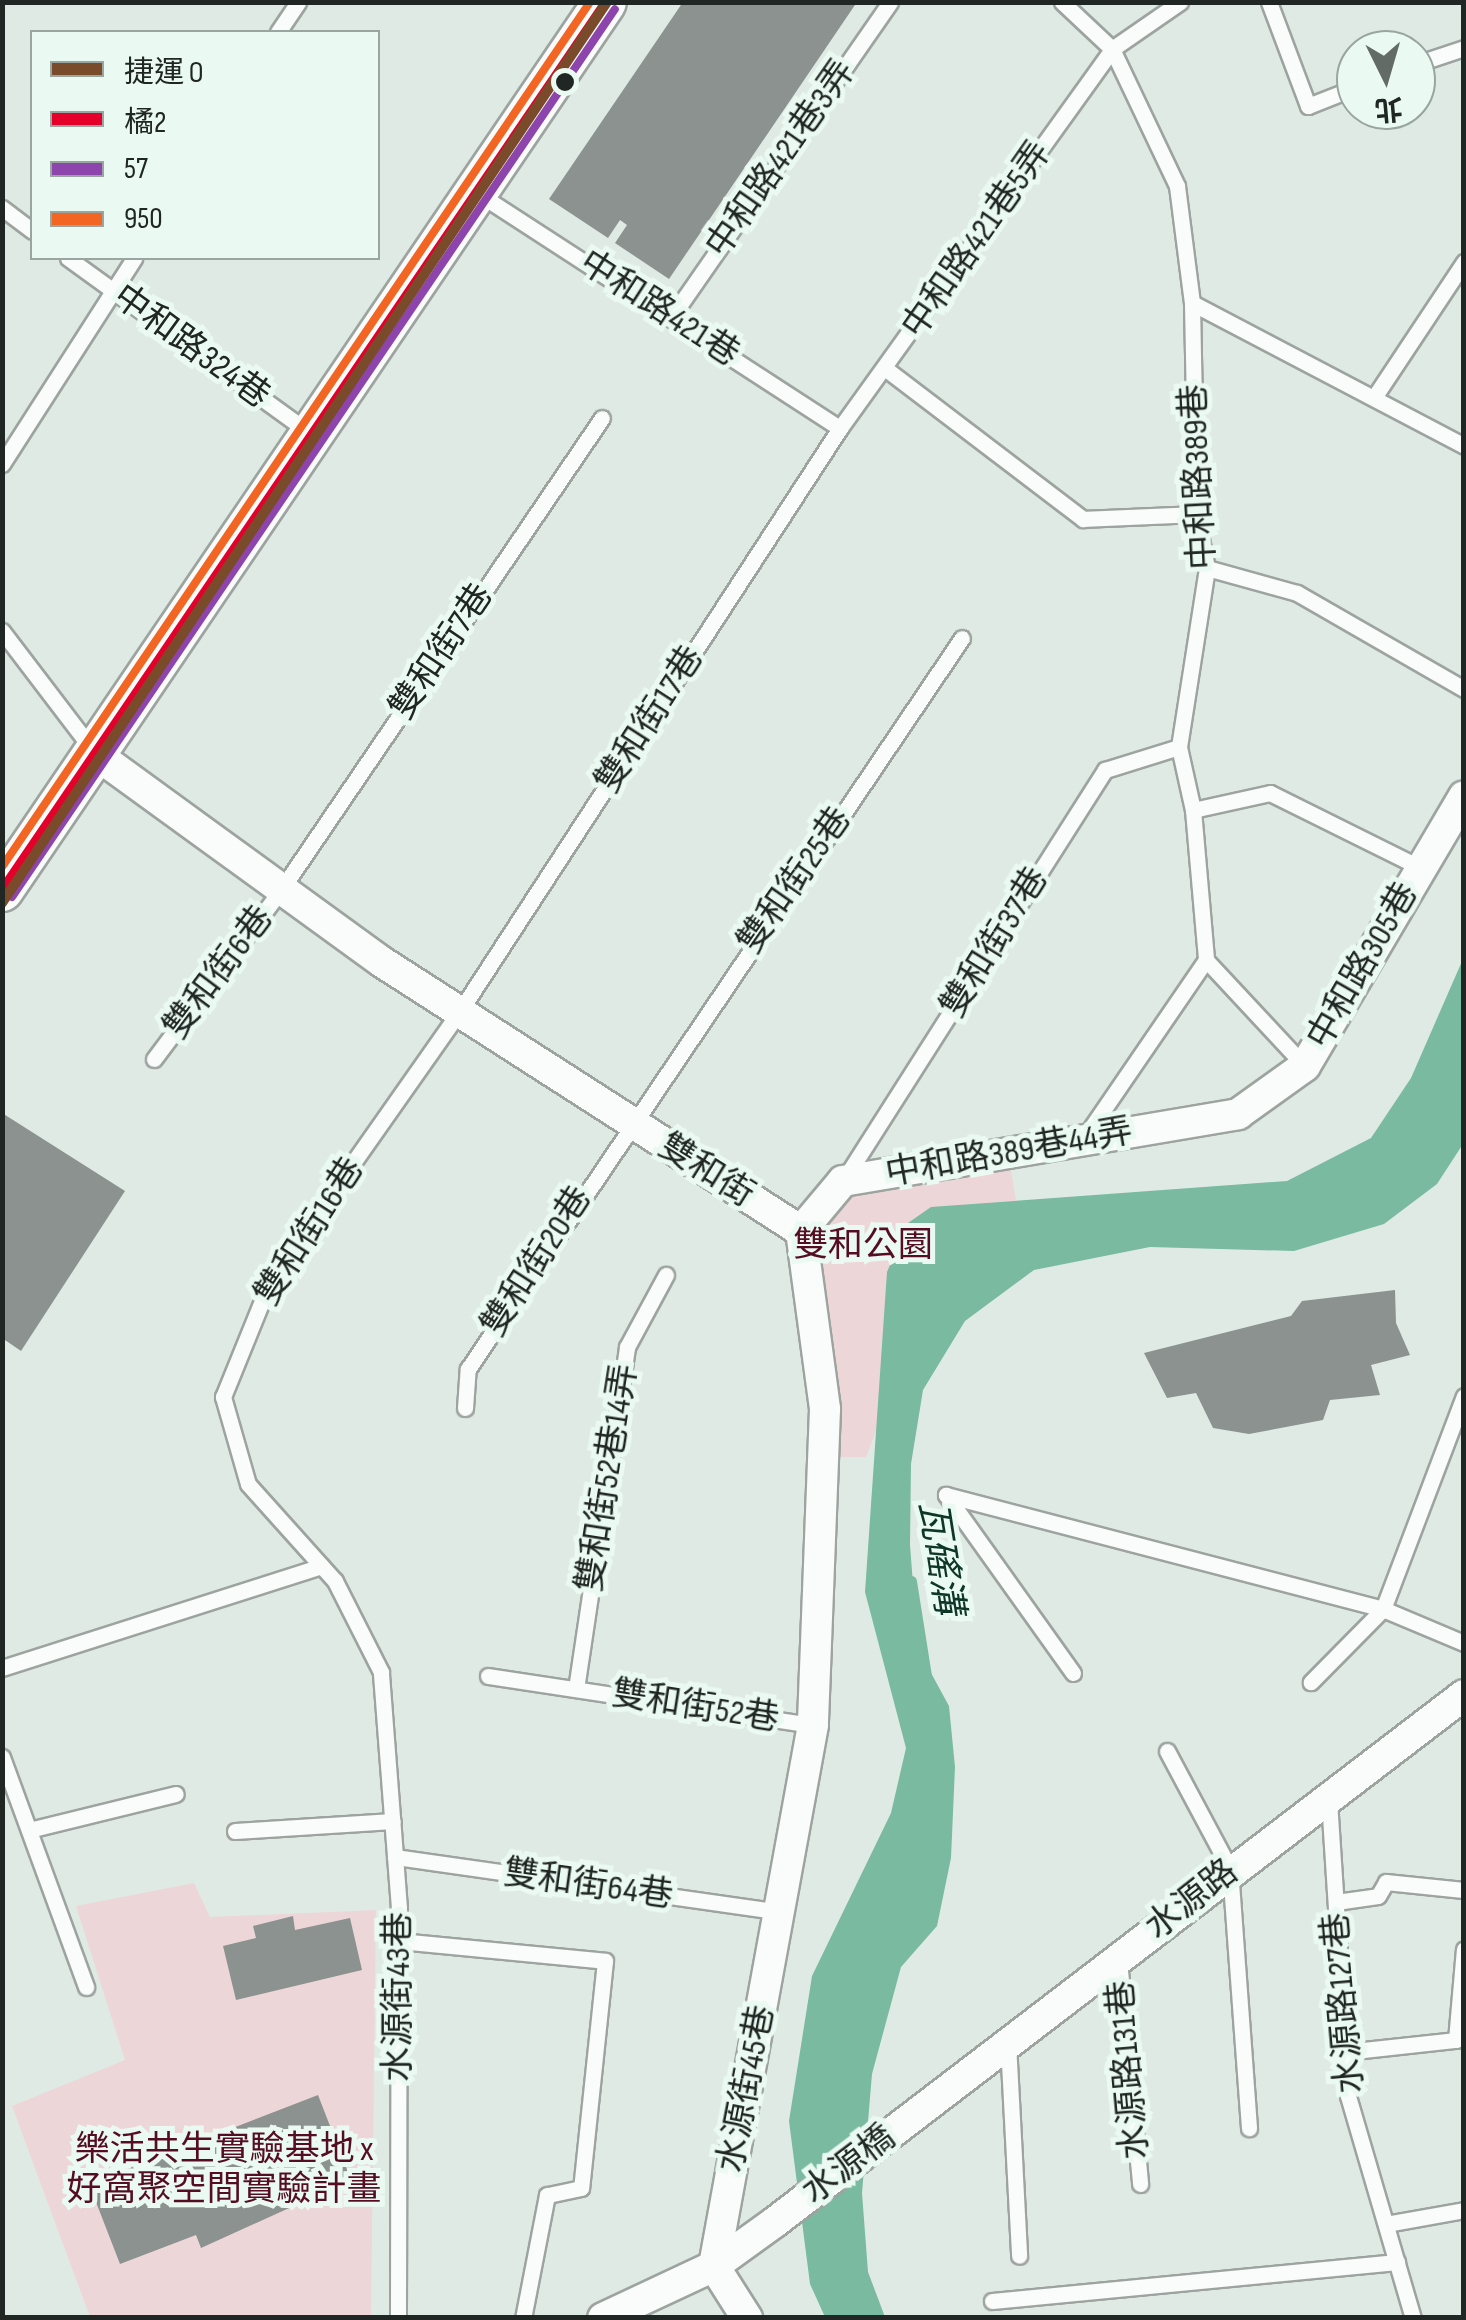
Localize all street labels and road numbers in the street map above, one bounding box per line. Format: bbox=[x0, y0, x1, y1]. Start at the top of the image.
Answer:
street label: 中和路421巷3弄 bbox=[697, 52, 865, 266]
street label: 中和路421巷5弄 bbox=[894, 134, 1060, 346]
street label: 中和路421巷 bbox=[571, 242, 747, 376]
street label: 中和路324巷 bbox=[104, 276, 278, 418]
street label: 中和路389巷 bbox=[1173, 383, 1225, 571]
street label: 雙和街7巷 bbox=[382, 576, 502, 728]
street label: 雙和街17巷 bbox=[587, 639, 713, 801]
street label: 雙和街25巷 bbox=[729, 800, 861, 962]
street label: 雙和街37巷 bbox=[933, 860, 1057, 1026]
street label: 中和路305巷 bbox=[1299, 876, 1427, 1056]
street label: 雙和街6巷 bbox=[155, 898, 283, 1048]
street label: 中和路389巷44弄 bbox=[882, 1111, 1136, 1195]
street label: 雙和街 bbox=[650, 1125, 762, 1217]
street label: 雙和街16巷 bbox=[247, 1150, 373, 1314]
street label: 雙和街20巷 bbox=[473, 1179, 601, 1345]
street label: 雙和街52巷14弄 bbox=[569, 1361, 647, 1595]
street label: 雙和街52巷 bbox=[609, 1673, 781, 1741]
street label: 水源路 bbox=[1138, 1851, 1246, 1949]
street label: 雙和街64巷 bbox=[501, 1852, 675, 1918]
street label: 水源路127巷 bbox=[1315, 1911, 1373, 2095]
street label: 水源街43巷 bbox=[378, 1912, 420, 2082]
street label: 水源路131巷 bbox=[1100, 1979, 1158, 2161]
street label: 水源街45巷 bbox=[710, 2002, 784, 2176]
street label: 水源橋 bbox=[794, 2117, 904, 2213]

